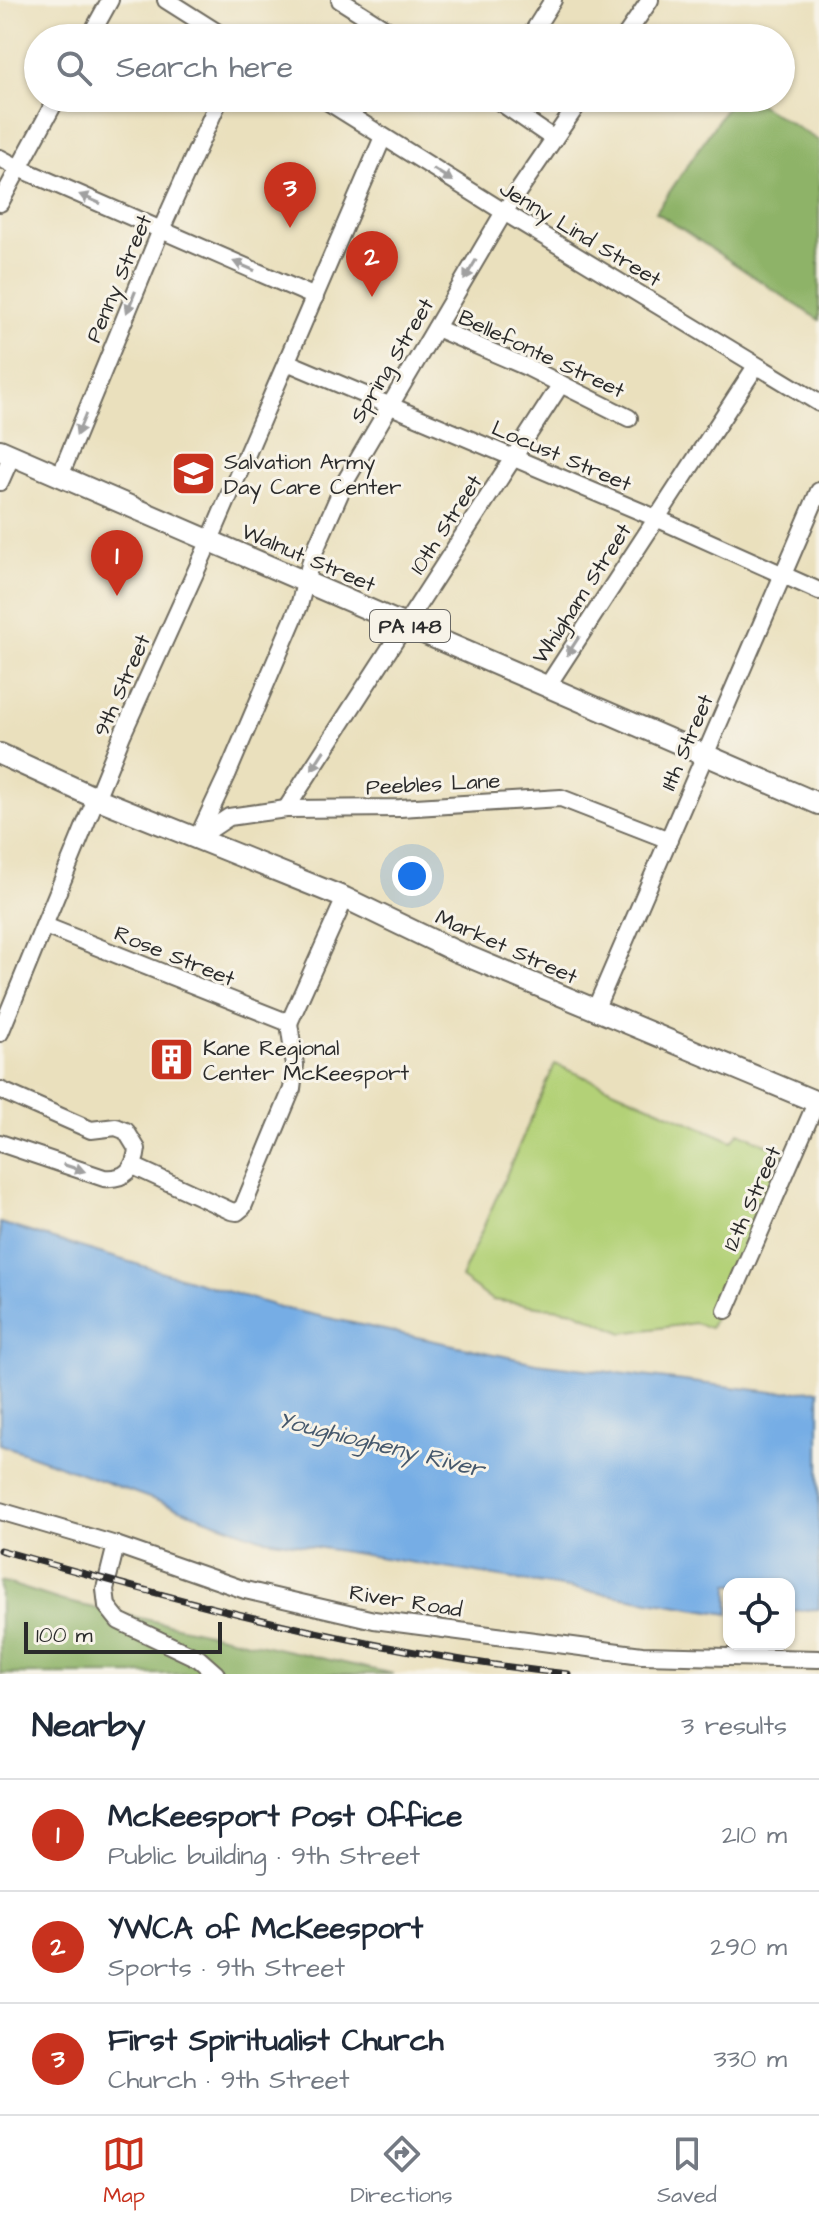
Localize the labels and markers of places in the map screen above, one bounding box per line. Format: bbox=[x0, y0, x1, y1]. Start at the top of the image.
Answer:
pin: 3 bbox=[264, 162, 316, 228]
pin: 2 bbox=[346, 231, 398, 297]
place label: Salvation Army Day Care Center bbox=[224, 447, 401, 504]
school or university icon: Salvation Army Day Care Center bbox=[169, 450, 217, 498]
pin: 1 bbox=[91, 530, 143, 596]
place label: Kane Regional Center McKeesport bbox=[203, 1033, 409, 1089]
building icon: Kane Regional Center McKeesport bbox=[148, 1036, 196, 1084]

